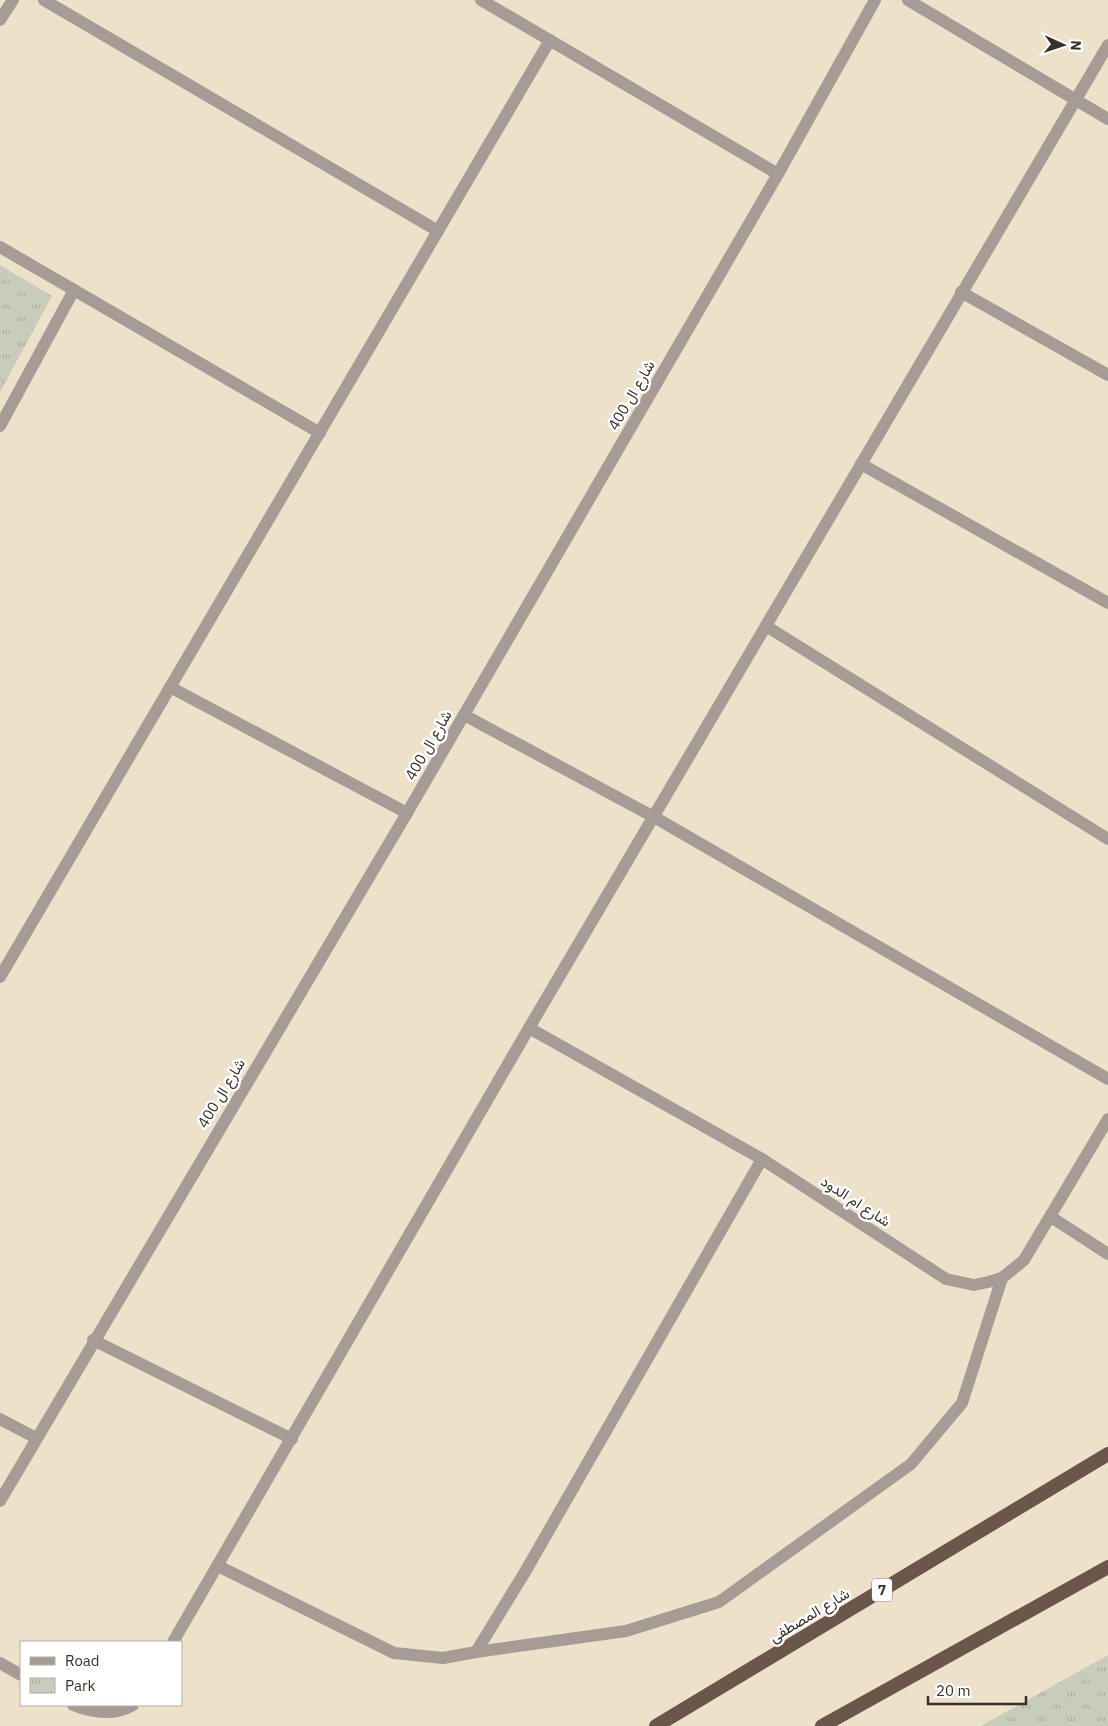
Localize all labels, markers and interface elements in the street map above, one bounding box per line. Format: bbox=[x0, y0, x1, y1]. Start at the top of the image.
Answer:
north arrow bbox=[1038, 20, 1088, 70]
text: N bbox=[1067, 40, 1085, 51]
street label: شارع ال 400 bbox=[603, 357, 660, 434]
street label: شارع ال 400 bbox=[400, 707, 457, 784]
street label: شارع ال 400 bbox=[193, 1055, 251, 1132]
street label: شارع ام الدود bbox=[816, 1171, 895, 1232]
road number: 7 bbox=[872, 1578, 892, 1602]
street label: شارع المصطفى bbox=[765, 1584, 854, 1648]
legend bbox=[20, 1641, 182, 1706]
text: Road bbox=[65, 1651, 100, 1670]
scale bar bbox=[928, 1674, 1026, 1706]
text: Park bbox=[65, 1676, 95, 1695]
text: 20 m bbox=[936, 1681, 971, 1700]

